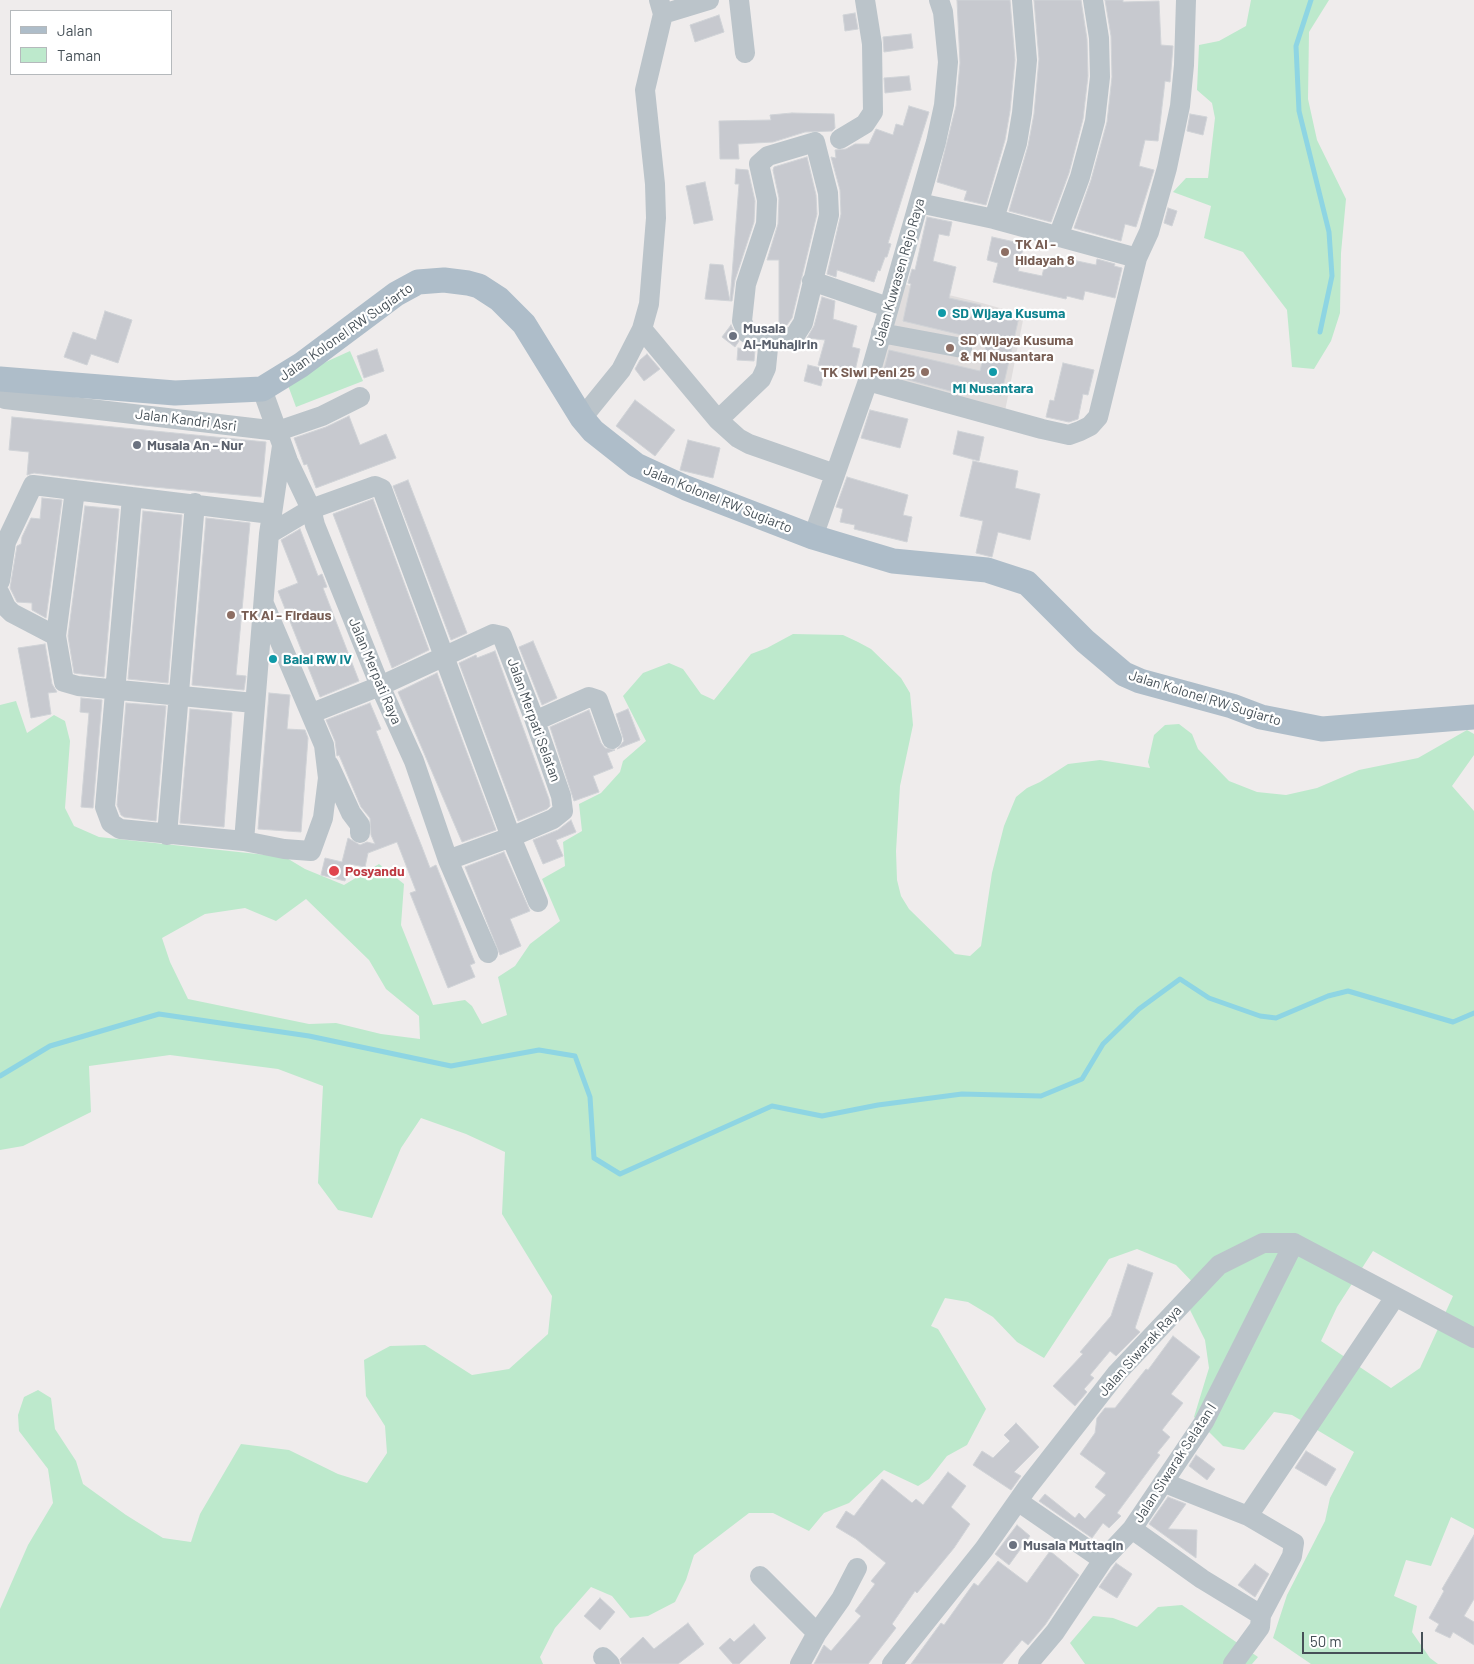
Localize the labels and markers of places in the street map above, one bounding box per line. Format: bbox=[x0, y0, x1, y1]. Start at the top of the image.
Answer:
place label: TK Al - Hidayah 8 bbox=[1015, 236, 1075, 268]
marker: TK Al - Hidayah 8 bbox=[999, 246, 1011, 258]
place label: SD Wijaya Kusuma bbox=[952, 305, 1065, 321]
marker: SD Wijaya Kusuma bbox=[936, 307, 948, 319]
place label: Musala Al-Muhajirin bbox=[743, 320, 818, 352]
marker: Musala Al-Muhajirin bbox=[727, 330, 739, 342]
place label: SD Wijaya Kusuma & MI Nusantara bbox=[960, 332, 1073, 364]
marker: SD Wijaya Kusuma & MI Nusantara bbox=[944, 342, 956, 354]
place label: TK Siwi Peni 25 bbox=[821, 364, 915, 380]
marker: TK Siwi Peni 25 bbox=[919, 366, 931, 378]
marker: MI Nusantara bbox=[987, 366, 999, 378]
place label: MI Nusantara bbox=[953, 380, 1033, 396]
place label: Musala An - Nur bbox=[147, 437, 243, 453]
marker: Musala An - Nur bbox=[131, 439, 143, 451]
place label: TK Al - Firdaus bbox=[241, 607, 331, 623]
marker: TK Al - Firdaus bbox=[225, 609, 237, 621]
place label: Balai RW IV bbox=[283, 651, 352, 667]
marker: Balai RW IV bbox=[267, 653, 279, 665]
place label: Posyandu bbox=[345, 863, 405, 879]
marker: Posyandu bbox=[327, 864, 341, 878]
place label: Musala Muttaqin bbox=[1023, 1537, 1124, 1553]
marker: Musala Muttaqin bbox=[1007, 1539, 1019, 1551]

